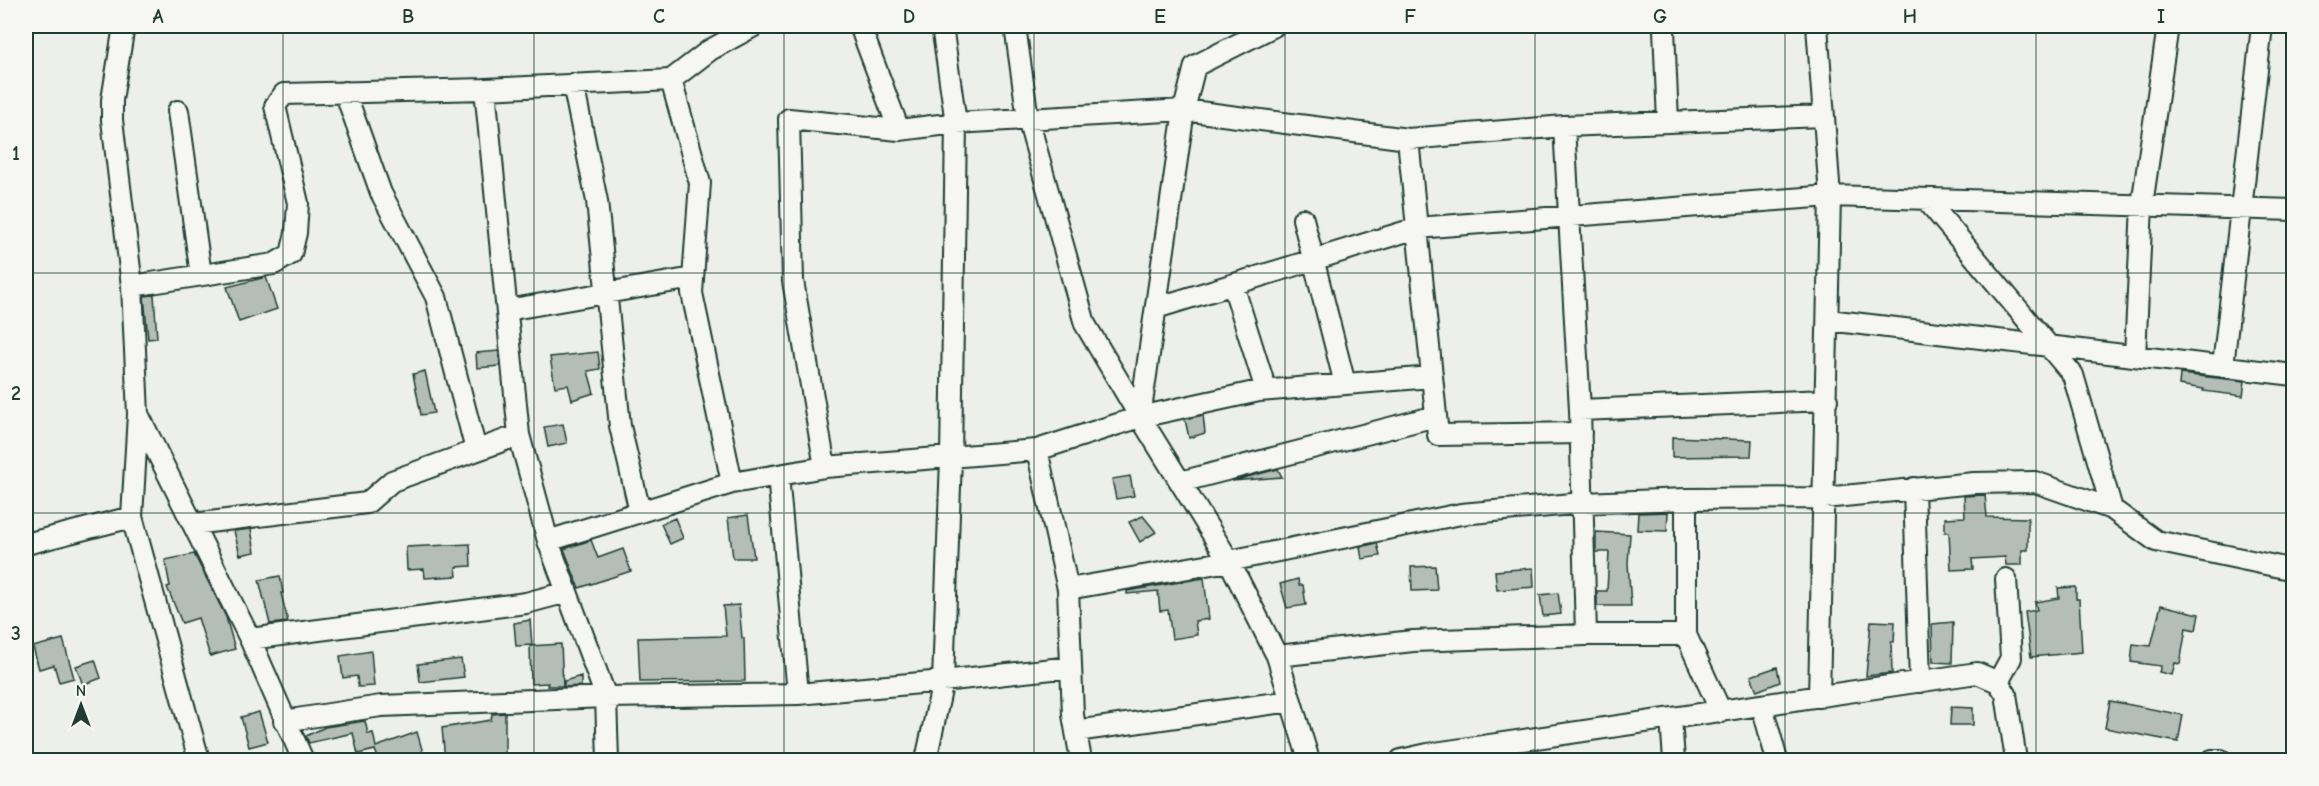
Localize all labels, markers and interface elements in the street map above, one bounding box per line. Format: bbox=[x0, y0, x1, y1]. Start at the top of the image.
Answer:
text: A bbox=[152, 5, 164, 28]
text: B bbox=[402, 5, 414, 28]
text: C bbox=[653, 5, 665, 28]
text: D bbox=[903, 5, 915, 28]
text: E bbox=[1154, 5, 1166, 28]
text: F bbox=[1404, 5, 1416, 28]
text: G bbox=[1653, 5, 1667, 28]
text: H bbox=[1903, 5, 1917, 28]
text: I bbox=[2157, 5, 2165, 28]
text: 1 bbox=[12, 142, 20, 165]
text: 2 bbox=[11, 382, 21, 405]
text: 3 bbox=[11, 622, 21, 645]
north arrow bbox=[51, 675, 111, 735]
text: N bbox=[76, 682, 86, 700]

